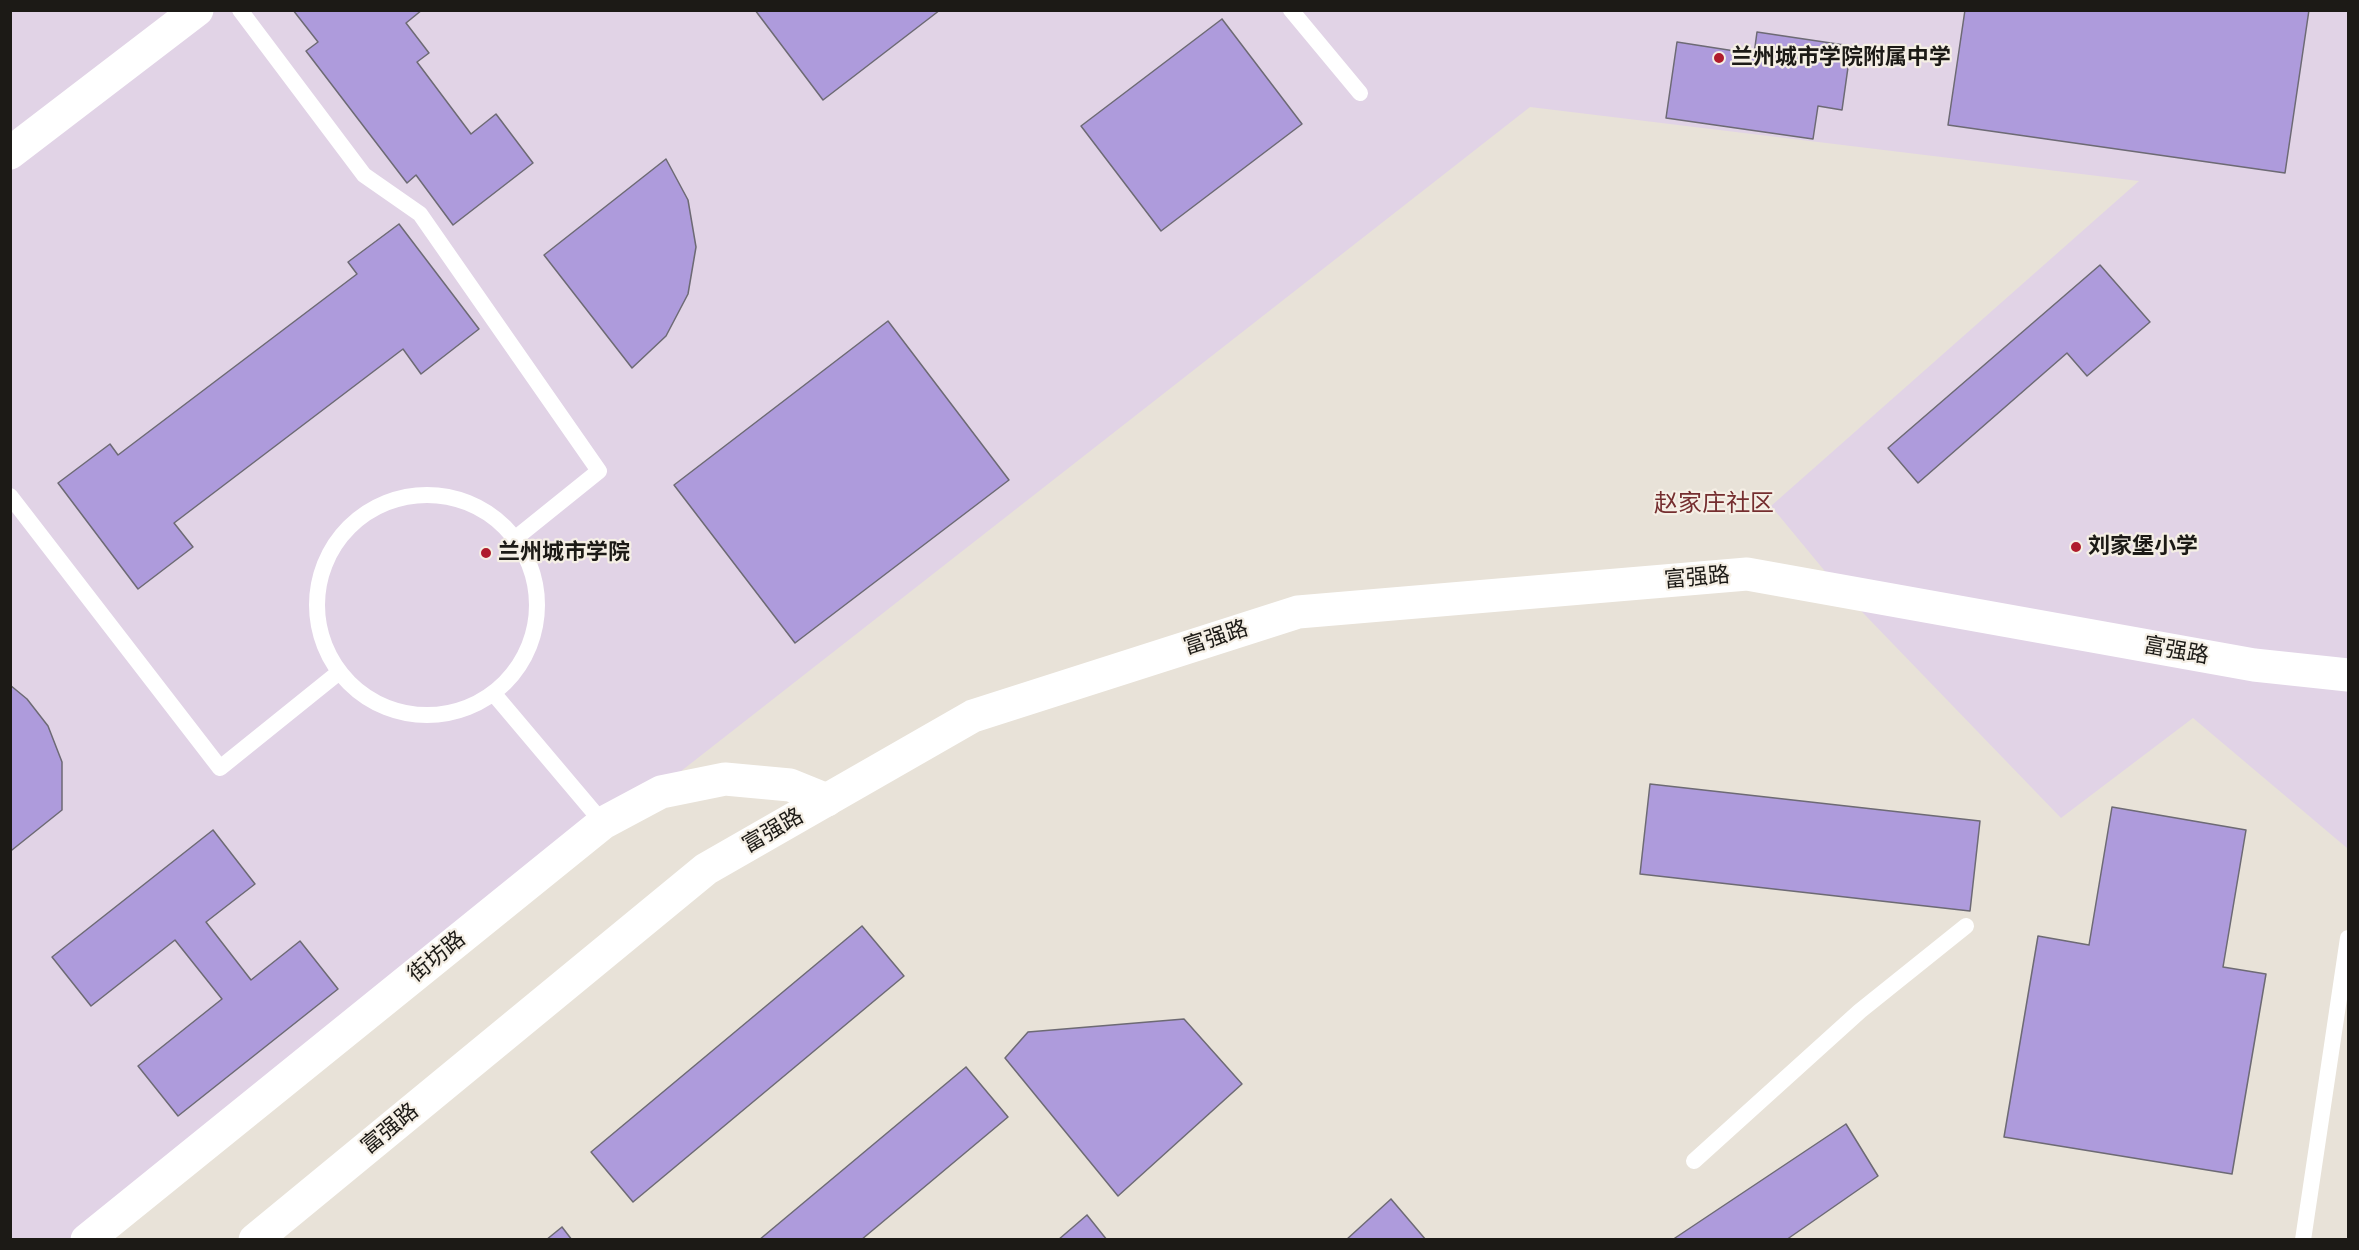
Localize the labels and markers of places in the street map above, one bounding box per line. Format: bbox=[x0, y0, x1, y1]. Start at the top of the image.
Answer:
place label: 兰州城市学院附属中学 bbox=[1731, 45, 1951, 71]
marker: 兰州城市学院附属中学 bbox=[1712, 51, 1726, 65]
place label: 刘家堡小学 bbox=[2088, 534, 2198, 560]
place label: 兰州城市学院 bbox=[498, 540, 630, 566]
marker: 刘家堡小学 bbox=[2069, 540, 2083, 554]
marker: 兰州城市学院 bbox=[479, 546, 493, 560]

